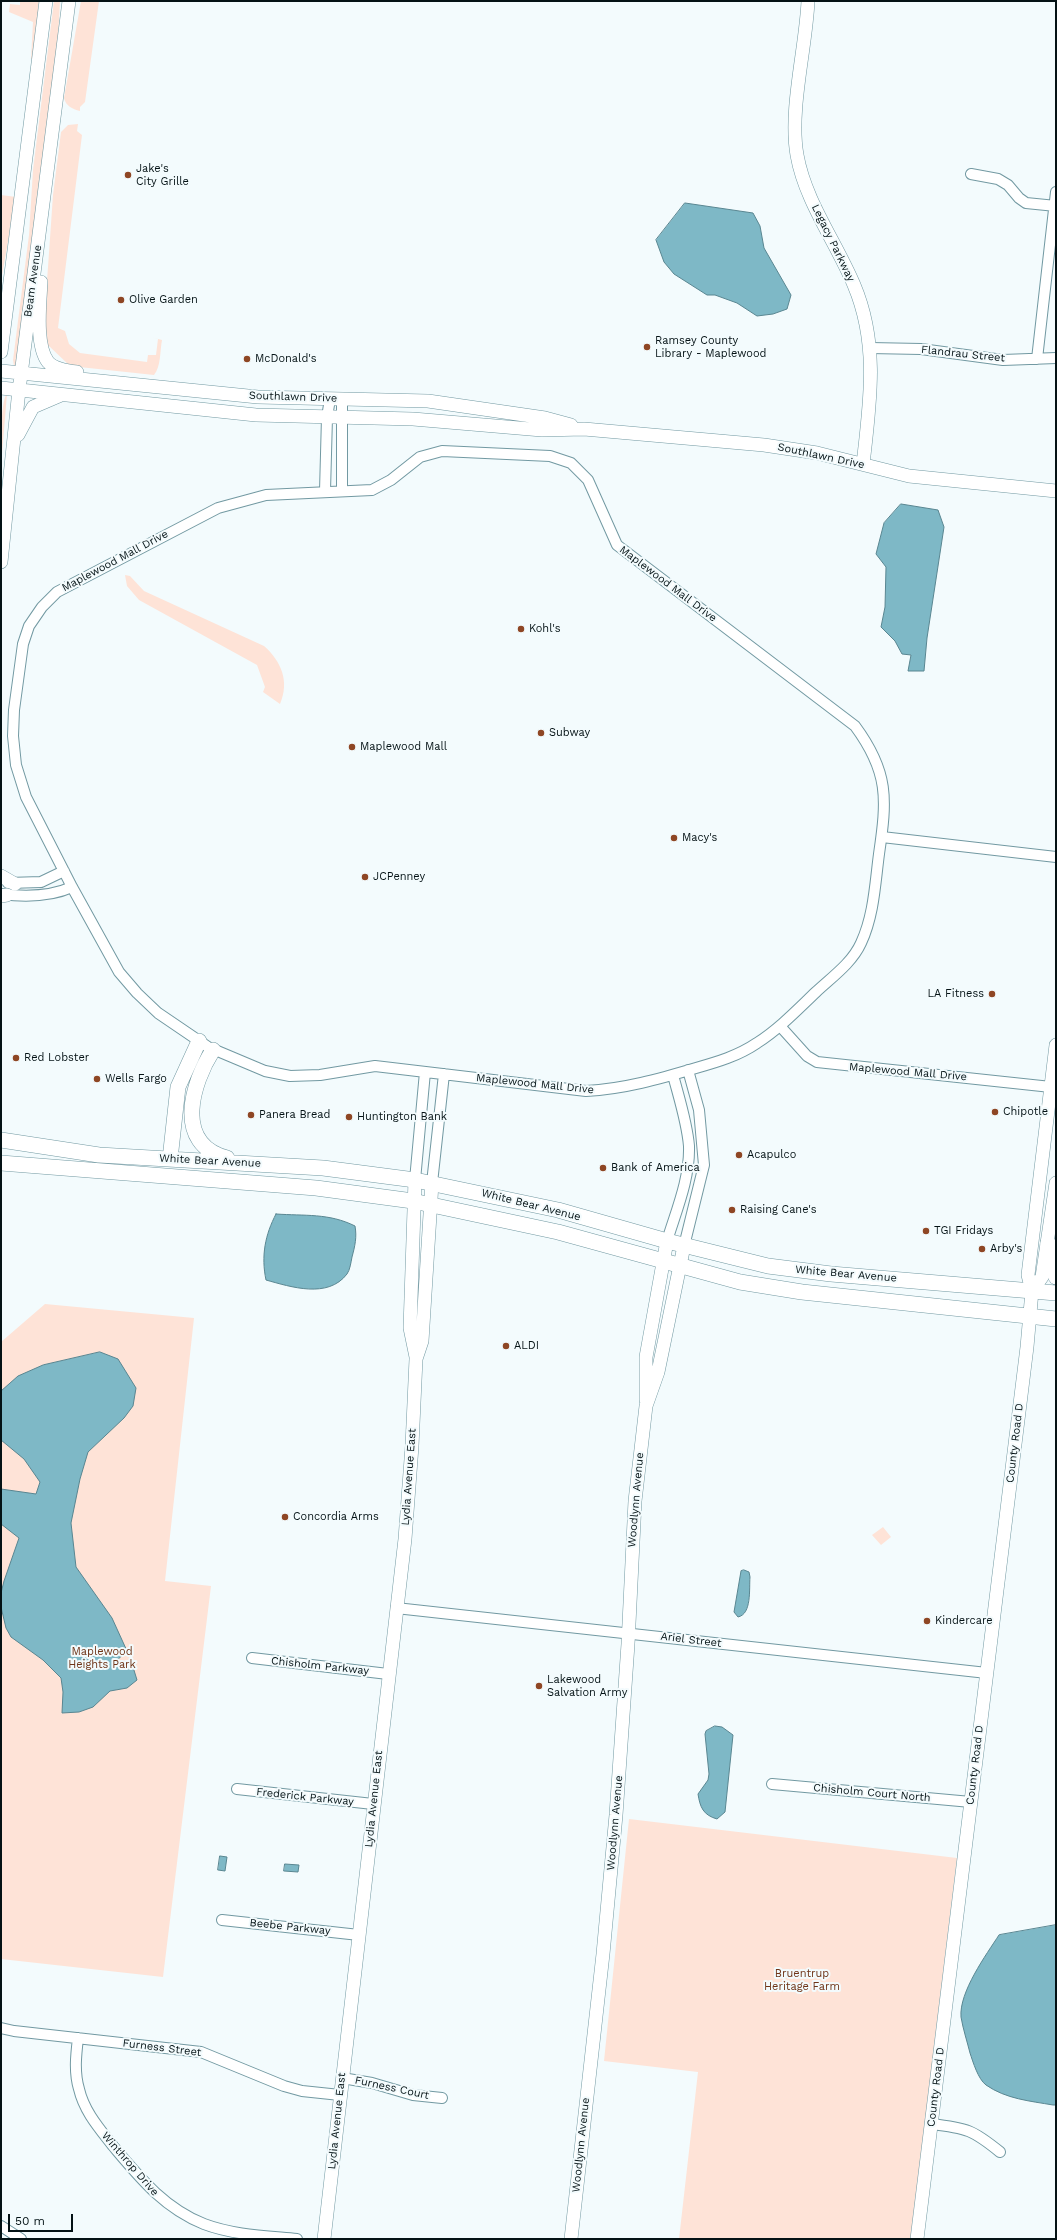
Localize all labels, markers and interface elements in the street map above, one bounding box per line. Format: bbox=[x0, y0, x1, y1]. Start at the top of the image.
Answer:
place label: Jake's City Grille bbox=[136, 162, 189, 188]
marker: Jake's City Grille bbox=[123, 170, 133, 180]
street label: Legacy Parkway bbox=[809, 202, 857, 284]
street label: Beam Avenue bbox=[21, 244, 45, 318]
place label: Olive Garden bbox=[129, 293, 198, 307]
marker: Olive Garden bbox=[116, 295, 126, 305]
place label: Ramsey County Library - Maplewood bbox=[655, 334, 766, 360]
marker: Ramsey County Library - Maplewood bbox=[642, 342, 652, 352]
street label: Flandrau Street bbox=[920, 343, 1006, 365]
place label: McDonald's bbox=[255, 352, 317, 366]
marker: McDonald's bbox=[242, 354, 252, 364]
street label: Southlawn Drive bbox=[249, 389, 337, 405]
street label: Southlawn Drive bbox=[776, 440, 866, 472]
street label: Maplewood Mall Drive bbox=[60, 527, 170, 595]
street label: Maplewood Mall Drive bbox=[617, 543, 719, 625]
place label: Kohl's bbox=[529, 622, 561, 636]
marker: Kohl's bbox=[516, 624, 526, 634]
place label: Subway bbox=[549, 726, 590, 740]
marker: Subway bbox=[536, 728, 546, 738]
place label: Maplewood Mall bbox=[360, 740, 447, 754]
marker: Maplewood Mall bbox=[347, 742, 357, 752]
place label: Macy's bbox=[682, 831, 717, 845]
marker: Macy's bbox=[669, 833, 679, 843]
place label: JCPenney bbox=[373, 870, 425, 884]
marker: JCPenney bbox=[360, 872, 370, 882]
place label: LA Fitness bbox=[927, 987, 984, 1001]
marker: LA Fitness bbox=[987, 989, 997, 999]
place label: Red Lobster bbox=[24, 1051, 89, 1065]
marker: Red Lobster bbox=[11, 1053, 21, 1063]
street label: Maplewood Mall Drive bbox=[849, 1060, 967, 1084]
street label: Maplewood Mall Drive bbox=[475, 1071, 595, 1097]
place label: Wells Fargo bbox=[105, 1072, 167, 1086]
marker: Wells Fargo bbox=[92, 1074, 102, 1084]
place label: Chipotle bbox=[1003, 1105, 1048, 1119]
marker: Chipotle bbox=[990, 1107, 1000, 1117]
place label: Panera Bread bbox=[259, 1108, 330, 1122]
marker: Panera Bread bbox=[246, 1110, 256, 1120]
place label: Huntington Bank bbox=[357, 1110, 447, 1124]
marker: Huntington Bank bbox=[344, 1112, 354, 1122]
place label: Acapulco bbox=[747, 1148, 796, 1162]
marker: Acapulco bbox=[734, 1150, 744, 1160]
street label: White Bear Avenue bbox=[159, 1152, 261, 1170]
place label: Bank of America bbox=[611, 1161, 700, 1175]
marker: Bank of America bbox=[598, 1163, 608, 1173]
street label: White Bear Avenue bbox=[480, 1186, 582, 1224]
place label: Raising Cane's bbox=[740, 1203, 817, 1217]
marker: Raising Cane's bbox=[727, 1205, 737, 1215]
place label: TGI Fridays bbox=[934, 1224, 993, 1238]
marker: TGI Fridays bbox=[921, 1226, 931, 1236]
place label: Arby's bbox=[990, 1242, 1022, 1256]
marker: Arby's bbox=[977, 1244, 987, 1254]
street label: White Bear Avenue bbox=[795, 1263, 897, 1285]
place label: ALDI bbox=[514, 1339, 539, 1353]
marker: ALDI bbox=[501, 1341, 511, 1351]
street label: County Road D bbox=[1004, 1402, 1026, 1484]
street label: Lydia Avenue East bbox=[399, 1428, 419, 1526]
street label: Woodlynn Avenue bbox=[625, 1452, 647, 1548]
place label: Concordia Arms bbox=[293, 1510, 379, 1524]
marker: Concordia Arms bbox=[280, 1512, 290, 1522]
place label: Kindercare bbox=[935, 1614, 993, 1628]
marker: Kindercare bbox=[922, 1616, 932, 1626]
street label: Ariel Street bbox=[660, 1630, 722, 1650]
park label: Maplewood Heights Park bbox=[68, 1645, 136, 1671]
street label: Chisholm Parkway bbox=[270, 1654, 370, 1678]
place label: Lakewood Salvation Army bbox=[547, 1673, 627, 1699]
marker: Lakewood Salvation Army bbox=[534, 1681, 544, 1691]
street label: County Road D bbox=[964, 1724, 986, 1806]
street label: Lydia Avenue East bbox=[362, 1750, 386, 1848]
street label: Woodlynn Avenue bbox=[604, 1775, 626, 1871]
street label: Chisholm Court North bbox=[813, 1781, 931, 1805]
street label: Frederick Parkway bbox=[256, 1785, 354, 1809]
street label: Beebe Parkway bbox=[249, 1916, 331, 1938]
park label: Bruentrup Heritage Farm bbox=[764, 1967, 840, 1993]
street label: Furness Street bbox=[122, 2037, 202, 2059]
street label: County Road D bbox=[925, 2046, 947, 2128]
street label: Lydia Avenue East bbox=[325, 2072, 349, 2170]
street label: Furness Court bbox=[354, 2074, 430, 2102]
street label: Woodlynn Avenue bbox=[569, 2097, 593, 2193]
street label: Winthrop Drive bbox=[99, 2129, 161, 2199]
scale bar bbox=[10, 2206, 75, 2232]
text: 50 m bbox=[15, 2214, 45, 2228]

